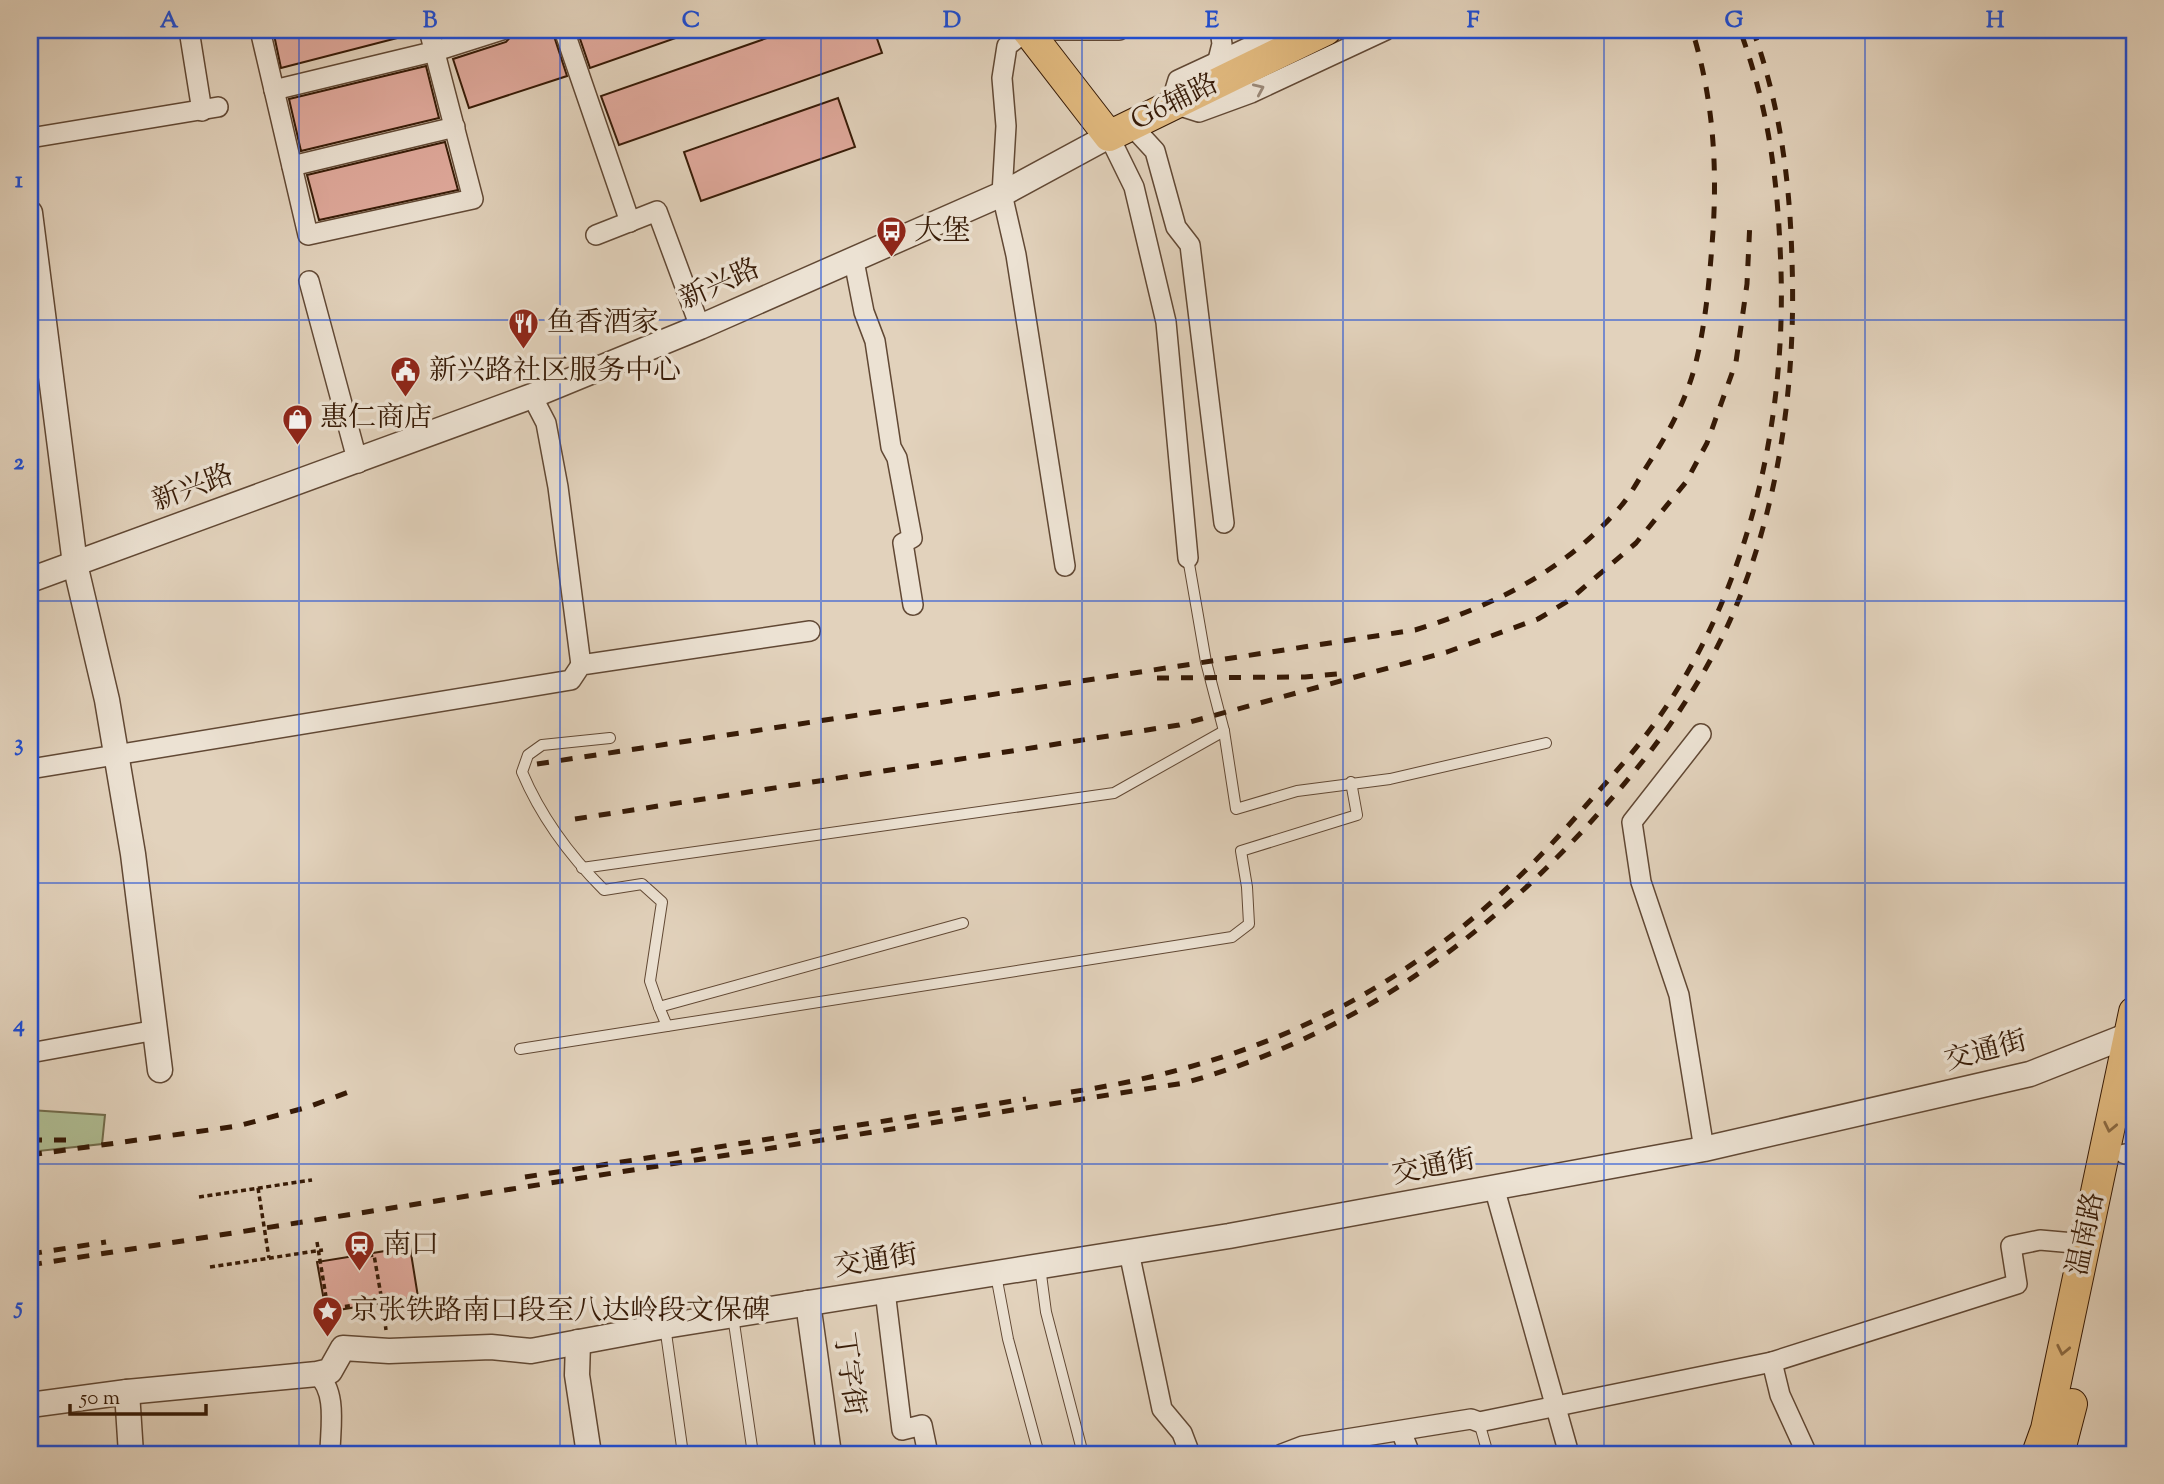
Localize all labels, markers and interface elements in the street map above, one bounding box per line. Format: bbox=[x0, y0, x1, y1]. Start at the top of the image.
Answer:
text: A bbox=[160, 5, 179, 38]
text: B bbox=[423, 5, 438, 38]
text: C bbox=[682, 5, 700, 38]
text: D bbox=[943, 5, 961, 38]
text: E bbox=[1205, 5, 1219, 38]
text: F bbox=[1467, 5, 1480, 38]
text: G bbox=[1725, 5, 1744, 38]
text: H bbox=[1986, 5, 2005, 38]
street label: G6辅路 bbox=[1125, 65, 1225, 141]
one-way arrow bbox=[1251, 83, 1264, 97]
text: 1 bbox=[15, 165, 23, 198]
place label: 大堡 bbox=[914, 212, 970, 252]
bus stop icon: 大堡 bbox=[874, 215, 908, 259]
street label: 新兴路 bbox=[673, 250, 767, 320]
place label: 鱼香酒家 bbox=[547, 304, 659, 344]
restaurant icon: 鱼香酒家 bbox=[507, 307, 541, 351]
place label: 新兴路社区服务中心 bbox=[429, 352, 681, 392]
public building icon: 新兴路社区服务中心 bbox=[389, 355, 423, 399]
place label: 惠仁商店 bbox=[320, 399, 432, 439]
shop icon: 惠仁商店 bbox=[280, 402, 314, 446]
text: 2 bbox=[14, 447, 25, 480]
street label: 新兴路 bbox=[147, 456, 239, 522]
text: 3 bbox=[14, 728, 24, 761]
text: 4 bbox=[12, 1009, 25, 1042]
street label: 交通街 bbox=[1940, 1022, 2032, 1082]
one-way arrow bbox=[2103, 1121, 2118, 1133]
street label: 交通街 bbox=[1389, 1140, 1479, 1196]
street label: 温南路 bbox=[2059, 1189, 2115, 1279]
place label: 南口 bbox=[383, 1226, 439, 1266]
station icon: 南口 bbox=[343, 1229, 377, 1273]
street label: 交通街 bbox=[831, 1236, 921, 1288]
text: 5 bbox=[13, 1291, 23, 1324]
place label: 京张铁路南口段至八达岭段文保碑 bbox=[350, 1292, 770, 1332]
place icon: 京张铁路南口段至八达岭段文保碑 bbox=[310, 1295, 344, 1339]
street label: 丁字街 bbox=[822, 1330, 874, 1418]
one-way arrow bbox=[2056, 1343, 2071, 1355]
scale bar bbox=[70, 1372, 206, 1416]
text: 50 m bbox=[79, 1384, 120, 1414]

